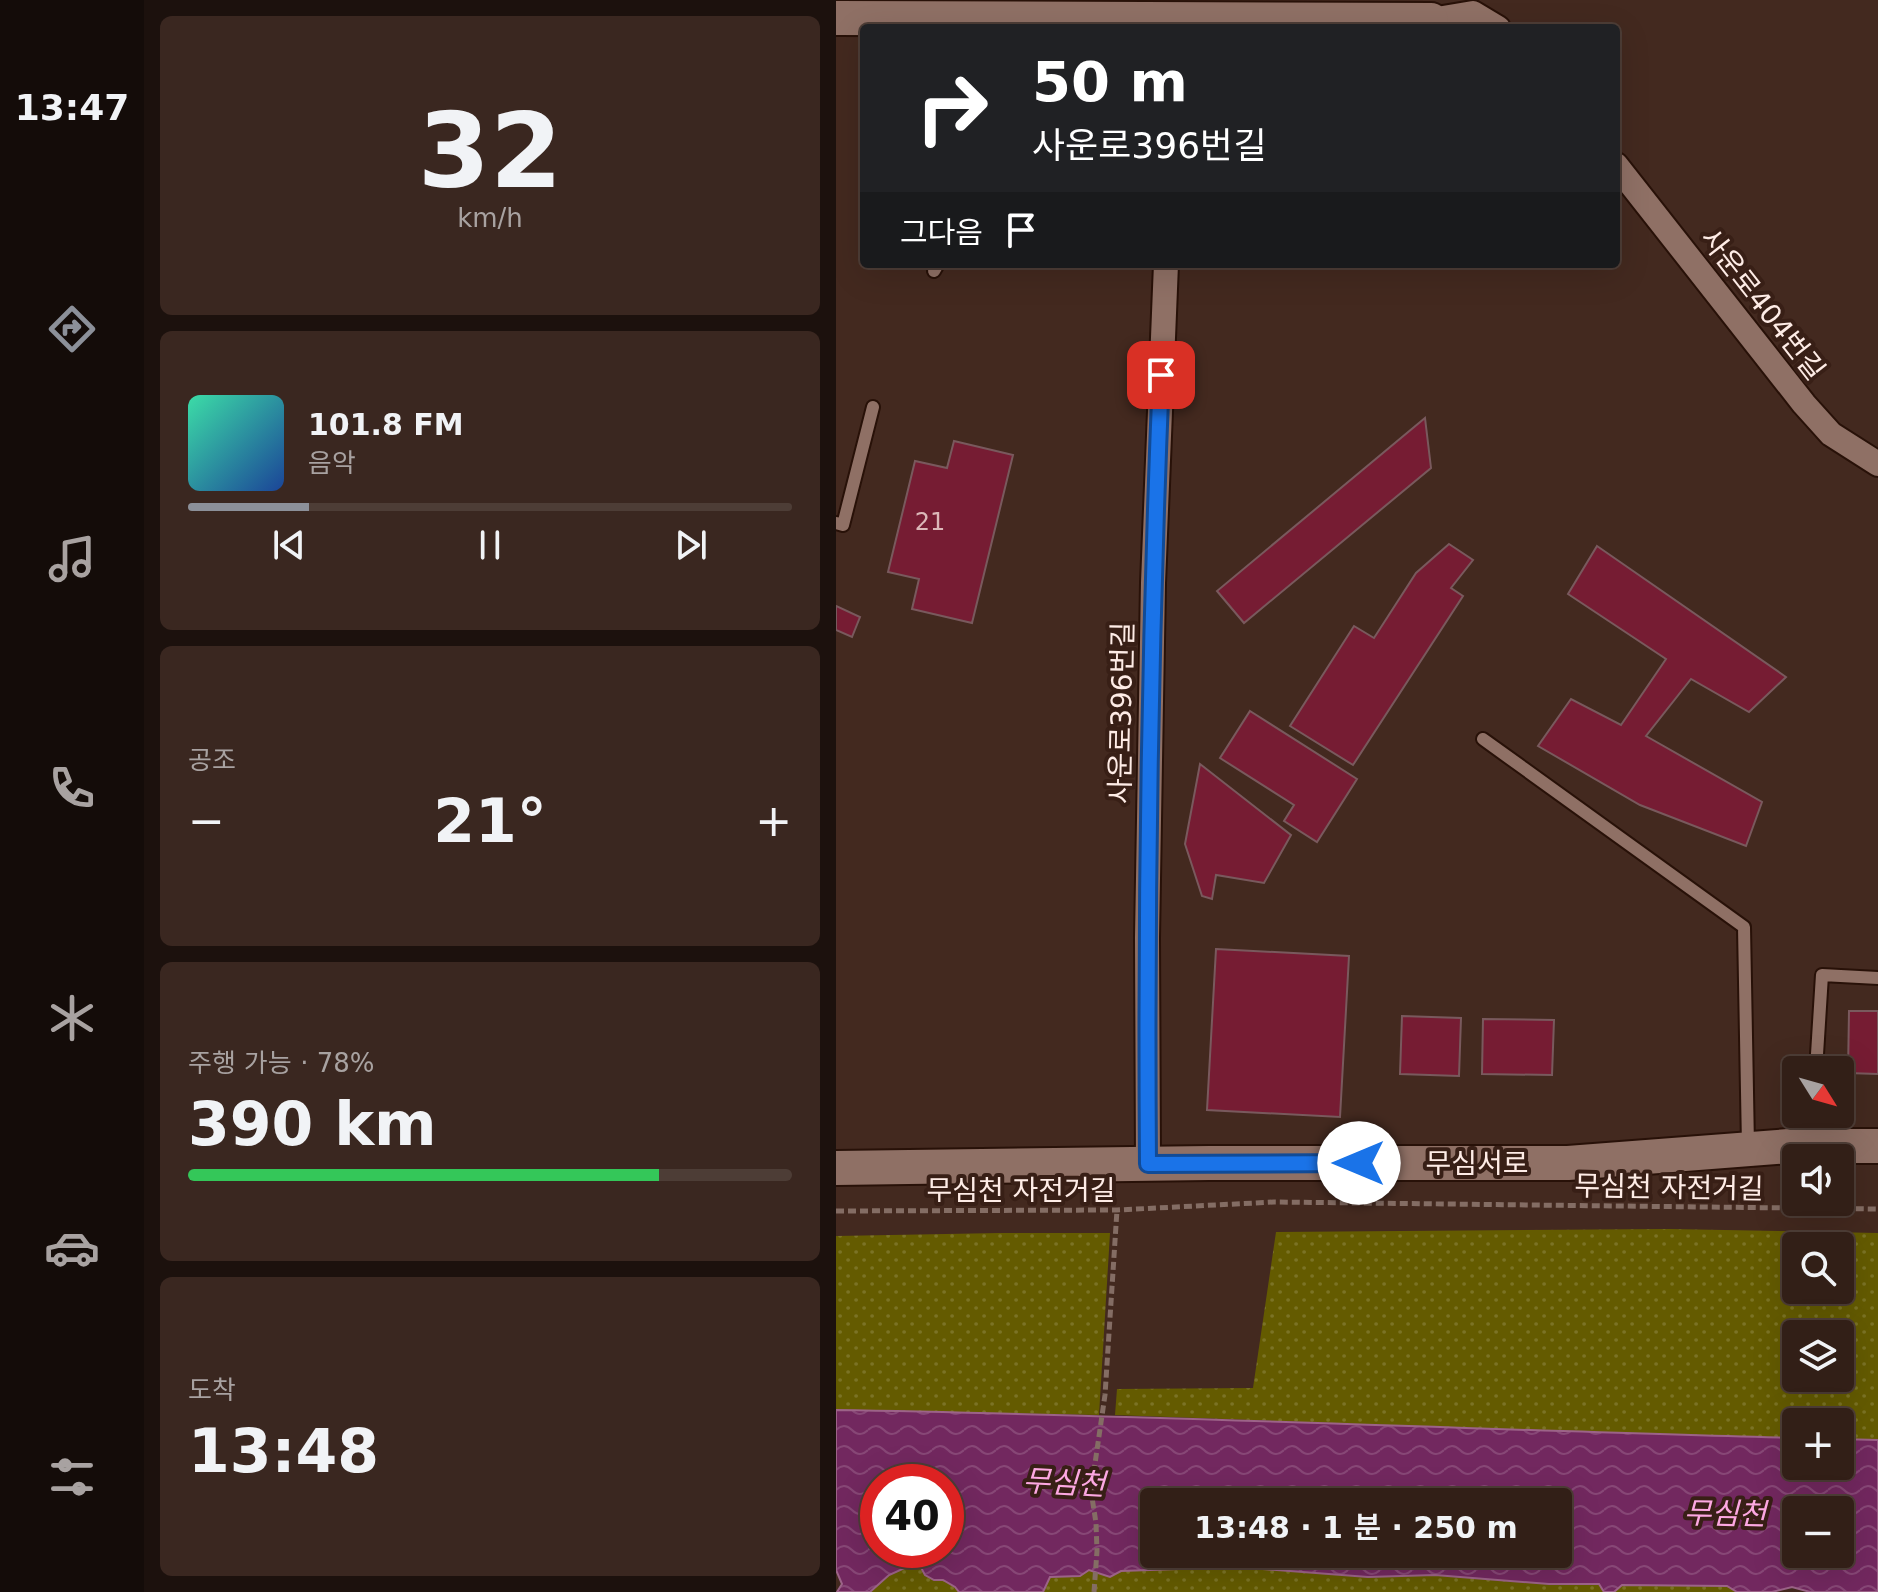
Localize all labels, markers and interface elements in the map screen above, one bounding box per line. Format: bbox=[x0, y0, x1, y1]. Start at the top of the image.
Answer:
text: 50 m bbox=[1032, 49, 1188, 114]
icon: right bbox=[900, 56, 1004, 160]
text: 13:47 bbox=[15, 87, 129, 128]
text: 32 bbox=[418, 90, 562, 212]
text: 사운로396번길 bbox=[1032, 125, 1266, 166]
text: km/h bbox=[457, 203, 523, 233]
icon: arrive bbox=[999, 208, 1043, 252]
text: 그다음 bbox=[900, 215, 983, 250]
street label: 사운로404번길 bbox=[1694, 222, 1832, 386]
icon: directions bbox=[44, 301, 100, 357]
pin bbox=[1127, 341, 1195, 409]
icon: arrive bbox=[1139, 353, 1183, 397]
text: 101.8 FM bbox=[308, 407, 464, 442]
text: 음악 bbox=[308, 448, 356, 478]
house number: 21 bbox=[915, 508, 945, 536]
icon: previous bbox=[267, 523, 311, 567]
icon: pause bbox=[468, 523, 512, 567]
icon: next bbox=[669, 523, 713, 567]
icon: music bbox=[44, 531, 100, 587]
street label: 사운로396번길 bbox=[1103, 622, 1140, 804]
text: 공조 bbox=[188, 745, 236, 775]
icon: phone bbox=[44, 760, 100, 816]
text: 21° bbox=[433, 786, 547, 856]
text: − bbox=[188, 795, 225, 846]
text: + bbox=[755, 795, 792, 846]
icon: climate bbox=[44, 990, 100, 1046]
text: 주행 가능 · 78% bbox=[188, 1048, 375, 1078]
north arrow bbox=[1782, 1056, 1854, 1128]
map controls bbox=[1782, 1056, 1854, 1568]
text: 390 km bbox=[188, 1089, 437, 1159]
position arrow bbox=[1317, 1121, 1401, 1205]
button: sound bbox=[1782, 1144, 1854, 1216]
street label: 무심서로 bbox=[1425, 1147, 1529, 1180]
street label: 무심천 자전거길 bbox=[1574, 1169, 1764, 1206]
street label: 무심천 자전거길 bbox=[926, 1174, 1116, 1207]
icon: car bbox=[44, 1220, 100, 1276]
button: search bbox=[1782, 1232, 1854, 1304]
button: layers bbox=[1782, 1320, 1854, 1392]
text: 도착 bbox=[188, 1375, 236, 1405]
button: + bbox=[1782, 1408, 1854, 1480]
text: 13:48 bbox=[188, 1416, 379, 1486]
icon: filters bbox=[44, 1449, 100, 1505]
water label: 무심천 bbox=[1022, 1463, 1110, 1502]
speed limit sign: 40 bbox=[860, 1464, 964, 1568]
water label: 무심천 bbox=[1683, 1495, 1770, 1532]
button: − bbox=[1782, 1496, 1854, 1568]
text: 13:48 · 1 분 · 250 m bbox=[1194, 1510, 1518, 1545]

